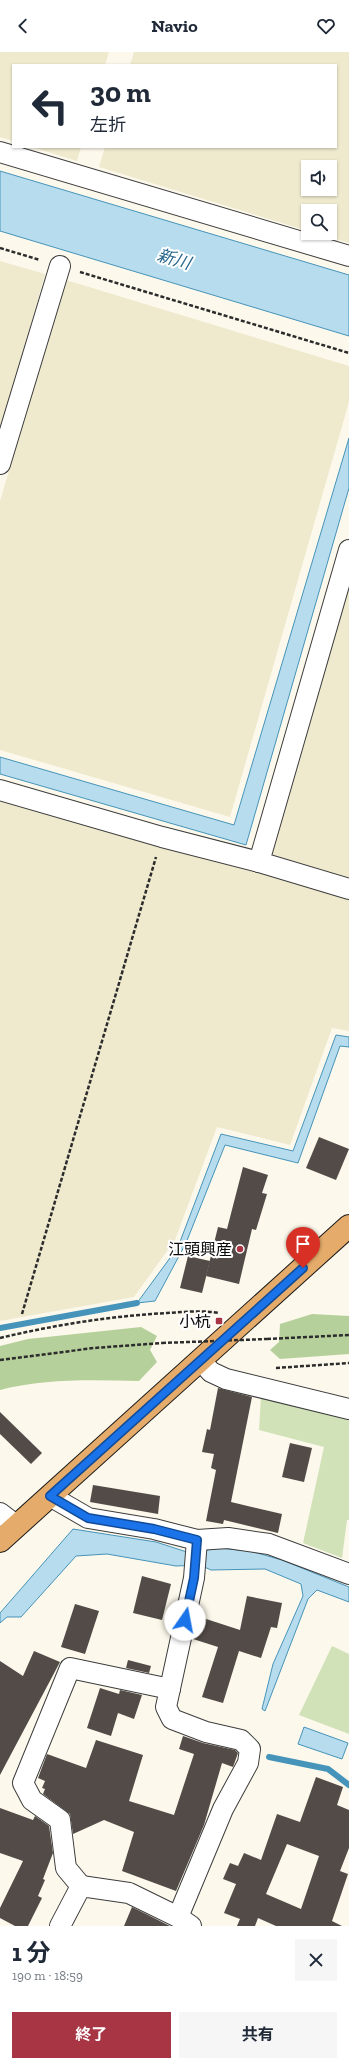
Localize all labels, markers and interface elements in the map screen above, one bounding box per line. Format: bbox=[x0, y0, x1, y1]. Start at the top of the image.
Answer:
icon: back bbox=[12, 15, 34, 37]
text: Navio bbox=[151, 15, 198, 37]
icon: heart bbox=[315, 15, 337, 37]
text: 30 m bbox=[90, 76, 151, 109]
icon: left bbox=[24, 80, 76, 132]
text: 左折 bbox=[90, 114, 126, 136]
map controls bbox=[301, 160, 337, 240]
button: sound bbox=[301, 160, 337, 196]
button: search bbox=[301, 204, 337, 240]
water label: 新川 bbox=[155, 245, 195, 274]
pin bbox=[286, 1227, 320, 1268]
icon: arrive bbox=[292, 1233, 314, 1255]
place label: 江頭興産 bbox=[168, 1240, 232, 1259]
marker: 江頭興産 bbox=[235, 1244, 245, 1254]
place label: 小杭 bbox=[179, 1312, 211, 1331]
marker: 小杭 bbox=[214, 1316, 224, 1326]
position arrow bbox=[164, 1599, 206, 1641]
text: 1 分 bbox=[12, 1938, 50, 1967]
button: close bbox=[295, 1939, 337, 1981]
text: 190 m · 18:59 bbox=[12, 1968, 83, 1983]
button: 終了 bbox=[12, 2012, 171, 2058]
button: 共有 bbox=[179, 2012, 337, 2058]

